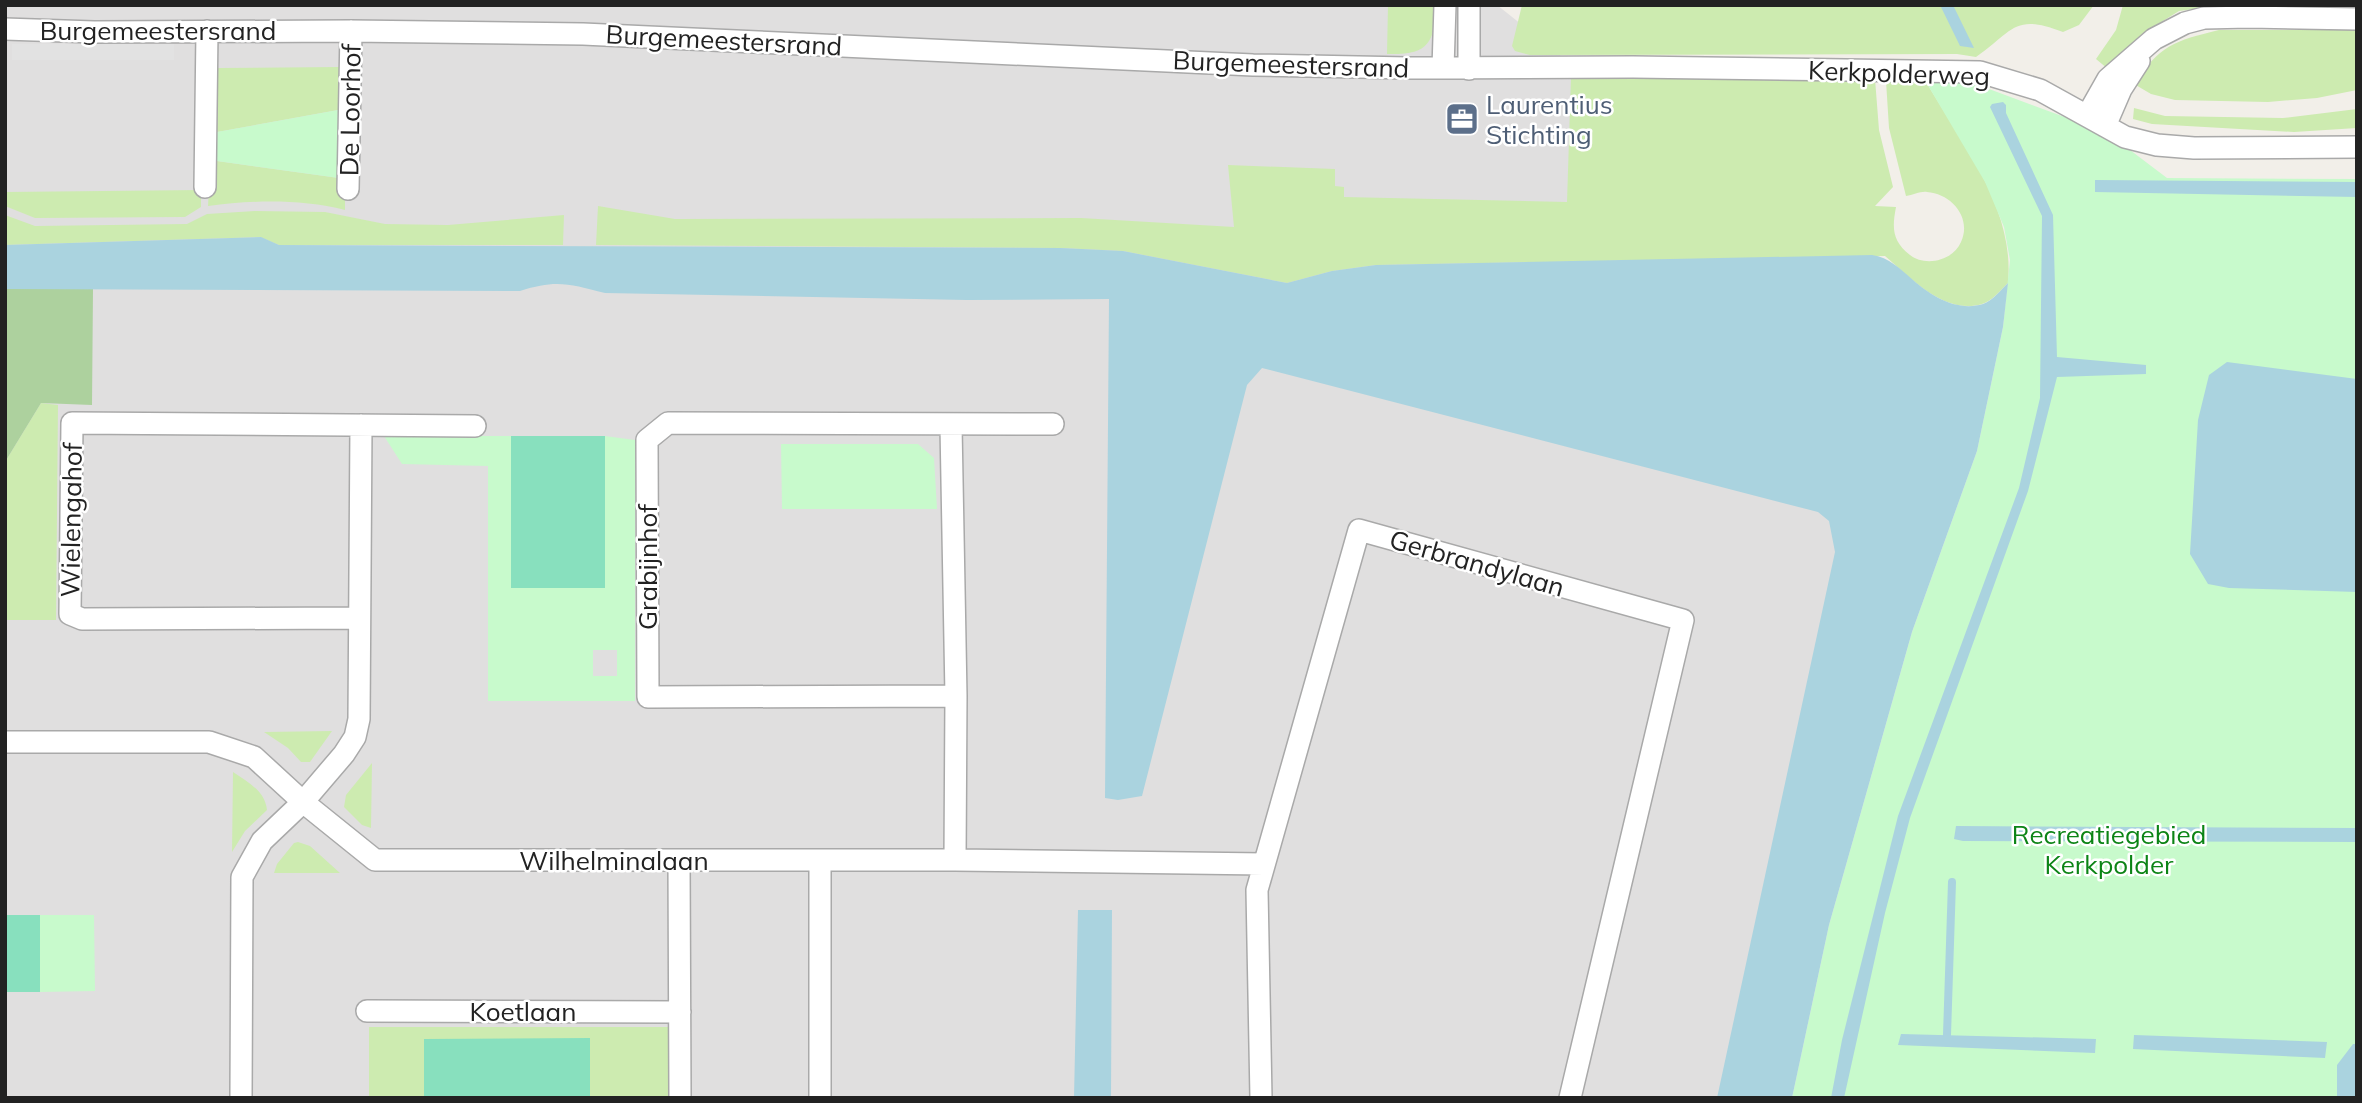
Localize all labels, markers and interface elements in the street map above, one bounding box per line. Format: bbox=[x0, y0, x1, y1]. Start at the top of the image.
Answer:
street label: Burgemeestersrand bbox=[40, 14, 276, 47]
street label: Burgemeestersrand bbox=[605, 17, 843, 63]
street label: De Loorhof bbox=[332, 42, 368, 176]
street label: Burgemeestersrand bbox=[1172, 43, 1410, 85]
street label: Kerkpolderweg bbox=[1807, 53, 1991, 93]
place label: Laurentius Stichting bbox=[1486, 88, 1613, 151]
office icon: Laurentius Stichting bbox=[1443, 100, 1481, 138]
street label: Wielengahof bbox=[53, 441, 89, 598]
street label: Grabijnhof bbox=[631, 503, 664, 630]
street label: Gerbrandylaan bbox=[1386, 522, 1568, 604]
park label: Recreatiegebied Kerkpolder bbox=[2012, 818, 2206, 881]
street label: Wilhelminalaan bbox=[519, 844, 709, 877]
street label: Koetlaan bbox=[470, 995, 576, 1028]

